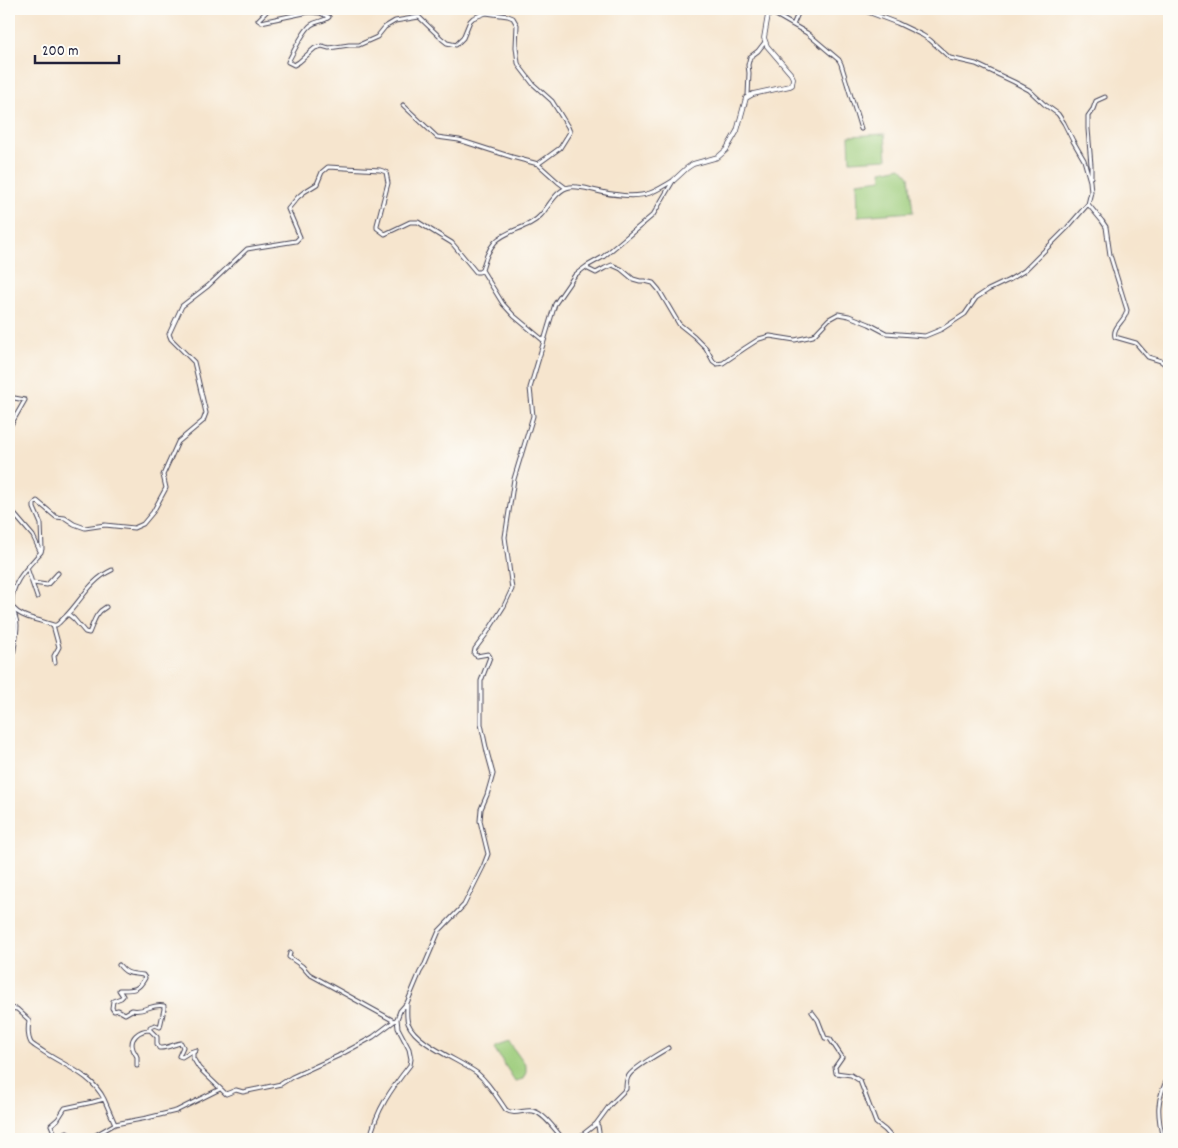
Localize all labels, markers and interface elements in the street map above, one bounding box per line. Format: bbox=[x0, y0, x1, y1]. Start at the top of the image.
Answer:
scale bar bbox=[35, 32, 119, 64]
text: 200 m bbox=[42, 41, 79, 63]

